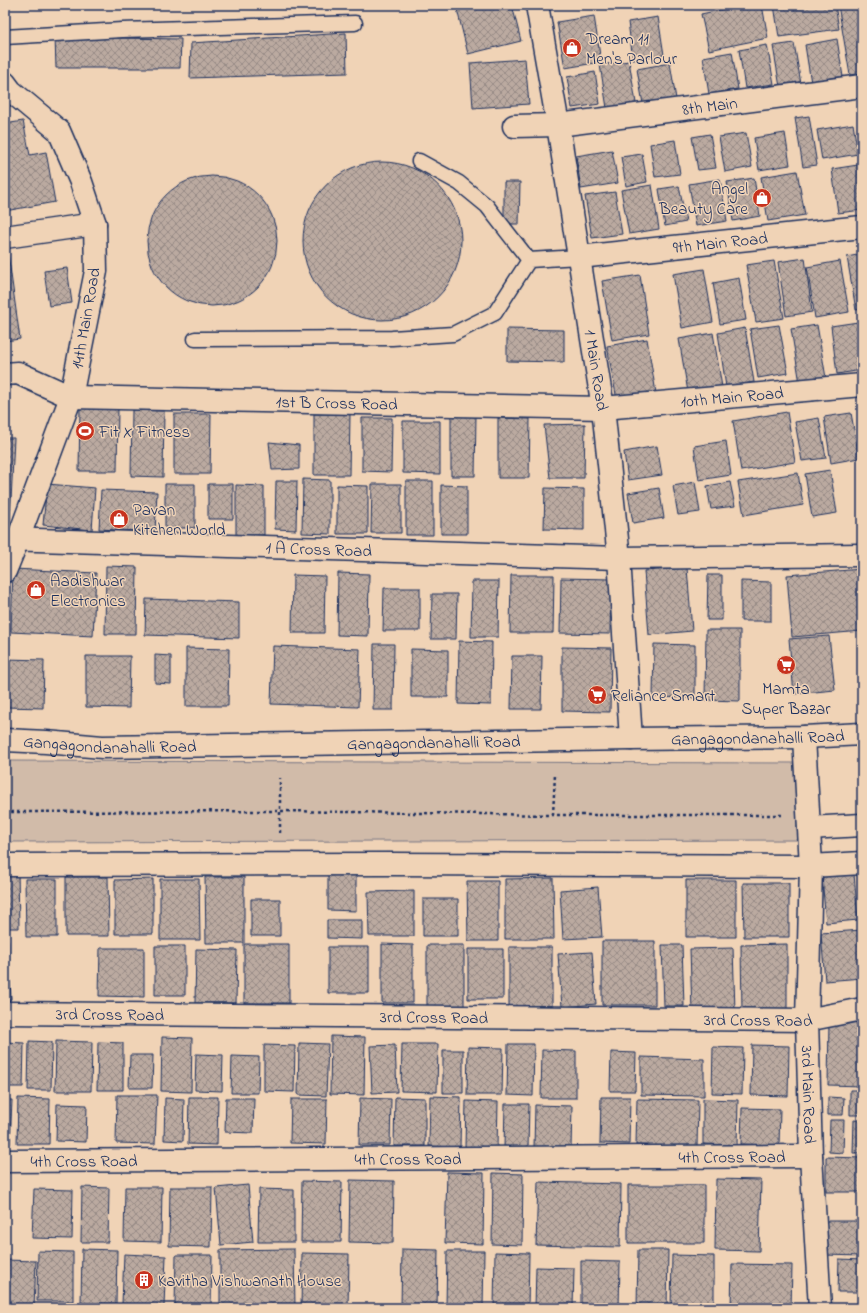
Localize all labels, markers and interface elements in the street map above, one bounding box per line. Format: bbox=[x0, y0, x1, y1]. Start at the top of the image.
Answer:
place label: Dream 11 Men's Parlour bbox=[585, 27, 678, 72]
shop icon: Dream 11 Men's Parlour bbox=[561, 37, 583, 59]
street label: 8th Main bbox=[681, 91, 739, 123]
place label: Angel Beauty Care bbox=[658, 177, 748, 223]
shop icon: Angel Beauty Care bbox=[751, 187, 773, 209]
street label: 9th Main Road bbox=[672, 226, 770, 261]
street label: 14th Main Road bbox=[65, 265, 108, 371]
street label: 1 Main Road bbox=[577, 328, 614, 413]
street label: 10th Main Road bbox=[680, 381, 785, 415]
street label: 1st B Cross Road bbox=[276, 390, 398, 418]
sports icon: Fit X Fitness bbox=[74, 420, 96, 442]
place label: Fit X Fitness bbox=[98, 420, 190, 445]
place label: Pavan Kitchen World bbox=[133, 498, 226, 543]
shop icon: Pavan Kitchen World bbox=[108, 508, 130, 530]
street label: 1 A Cross Road bbox=[265, 536, 373, 564]
place label: Aadishwar Electronics bbox=[50, 569, 126, 614]
shop icon: Aadishwar Electronics bbox=[25, 579, 47, 601]
supermarket icon: Mamta Super Bazar bbox=[775, 654, 797, 676]
place label: Mamta Super Bazar bbox=[741, 677, 831, 722]
supermarket icon: Reliance Smart bbox=[586, 684, 608, 706]
place label: Reliance Smart bbox=[611, 684, 715, 709]
street label: Gangagondanahalli Road bbox=[671, 724, 846, 754]
street label: Gangagondanahalli Road bbox=[22, 730, 197, 761]
street label: Gangagondanahalli Road bbox=[347, 730, 521, 759]
street label: 3rd Cross Road bbox=[56, 1002, 165, 1028]
street label: 3rd Cross Road bbox=[380, 1005, 489, 1031]
street label: 3rd Cross Road bbox=[704, 1008, 815, 1035]
street label: 3rd Main Road bbox=[794, 1045, 822, 1145]
street label: 4th Cross Road bbox=[678, 1145, 786, 1171]
street label: 4th Cross Road bbox=[354, 1147, 462, 1173]
street label: 4th Cross Road bbox=[30, 1149, 138, 1175]
building icon: Kavitha Vishwanath House bbox=[133, 1269, 155, 1291]
place label: Kavitha Vishwanath House bbox=[158, 1269, 342, 1294]

